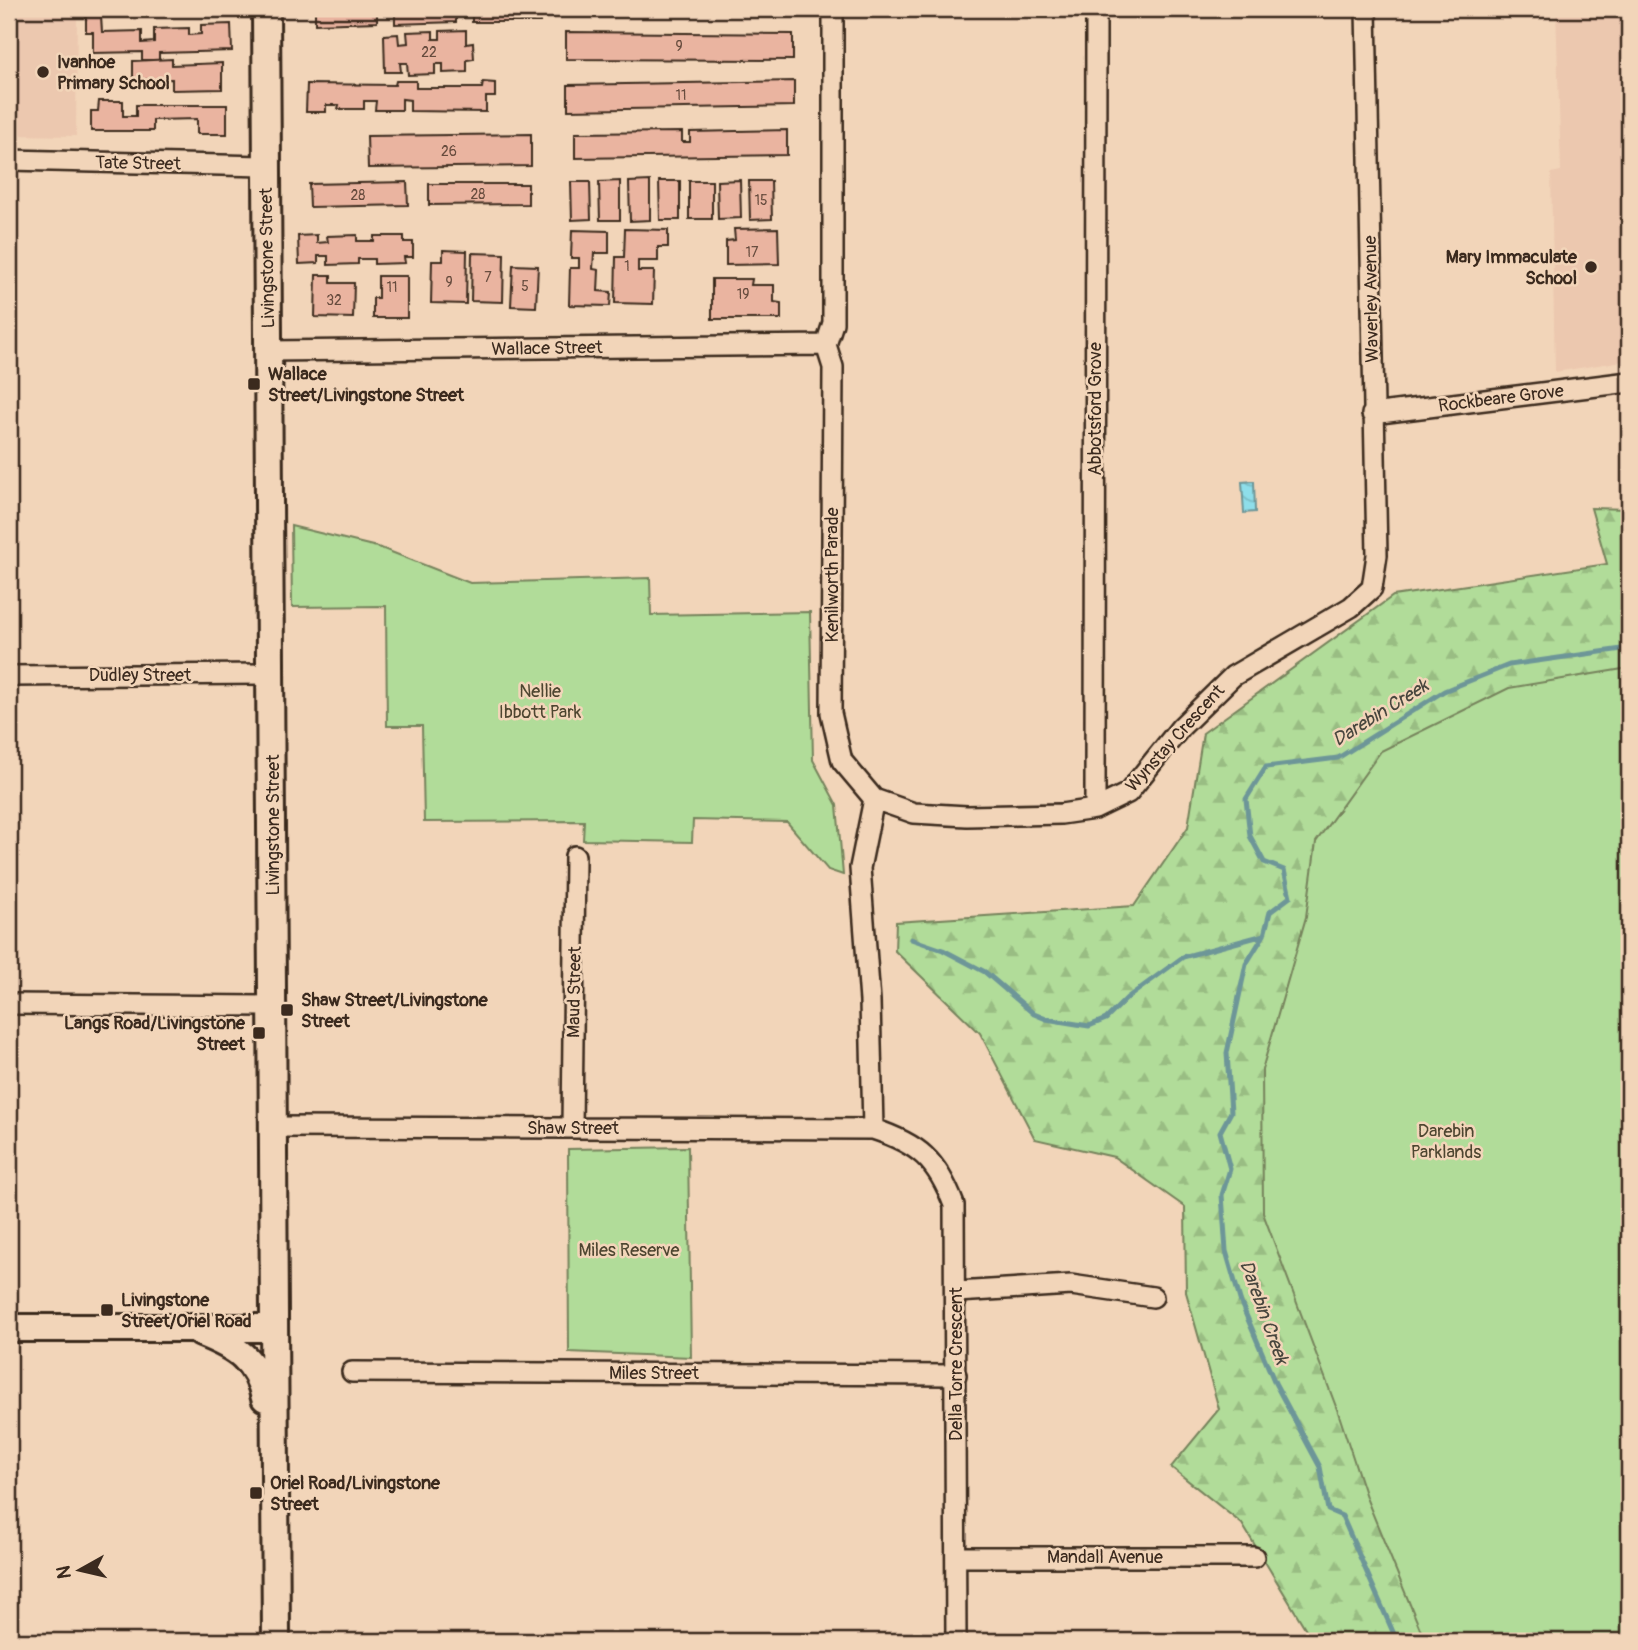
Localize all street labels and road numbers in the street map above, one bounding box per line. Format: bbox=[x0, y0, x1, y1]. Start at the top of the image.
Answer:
street label: Tate Street bbox=[95, 151, 182, 176]
street label: Livingstone Street bbox=[255, 187, 280, 329]
street label: Waverley Avenue bbox=[1359, 235, 1384, 363]
street label: Wallace Street bbox=[491, 336, 604, 361]
street label: Abbotsford Grove bbox=[1084, 342, 1107, 476]
street label: Rockbeare Grove bbox=[1437, 379, 1565, 418]
street label: Kenilworth Parade bbox=[821, 507, 844, 643]
street label: Dudley Street bbox=[89, 664, 192, 687]
street label: Wynstay Crescent bbox=[1121, 679, 1230, 797]
street label: Livingstone Street bbox=[262, 754, 285, 895]
street label: Maud Street bbox=[562, 945, 587, 1038]
street label: Shaw Street bbox=[527, 1117, 620, 1140]
street label: Della Torre Crescent bbox=[945, 1286, 968, 1441]
street label: Miles Street bbox=[609, 1362, 700, 1385]
street label: Mandall Avenue bbox=[1047, 1546, 1163, 1569]

